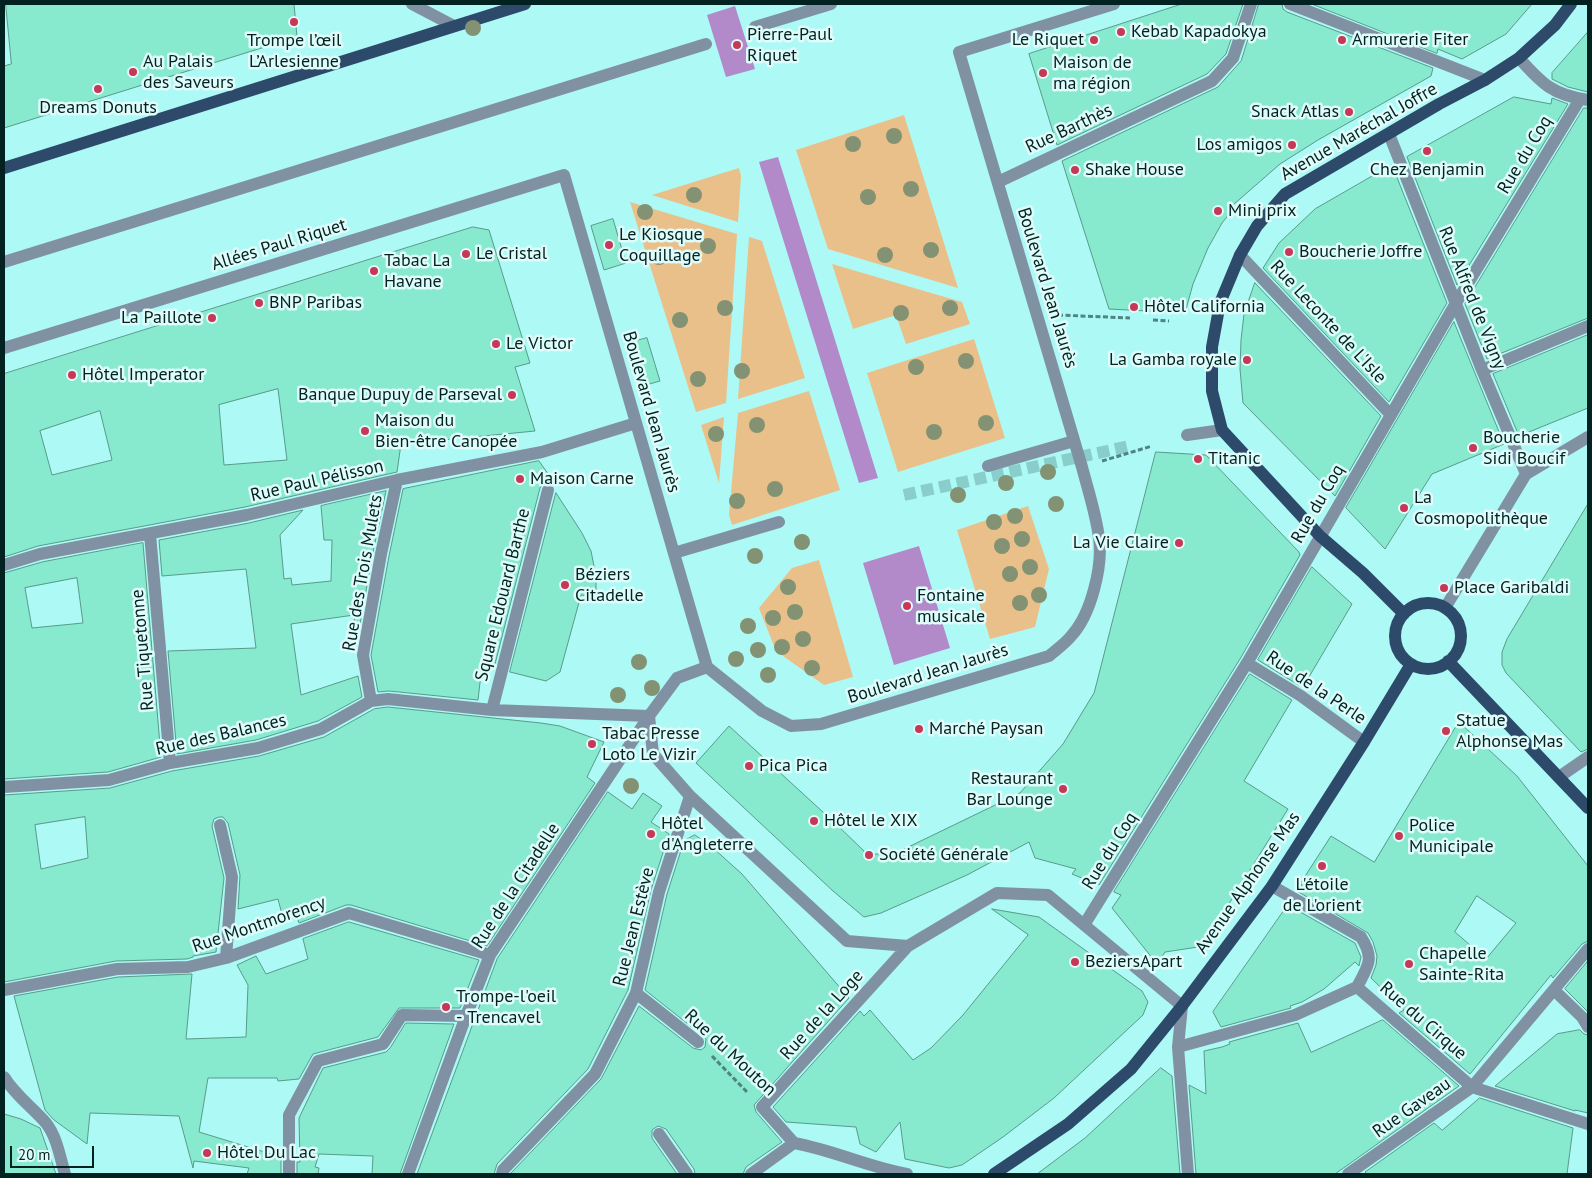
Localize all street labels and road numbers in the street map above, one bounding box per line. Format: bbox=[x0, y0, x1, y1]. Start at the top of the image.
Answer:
street label: Avenue Maréchal Joffre bbox=[1277, 78, 1441, 186]
street label: Rue Barthès bbox=[1022, 100, 1116, 158]
street label: Rue du Coq bbox=[1493, 112, 1557, 198]
street label: Boulevard Jean Jaurès bbox=[1012, 205, 1082, 371]
street label: Allées Paul Riquet bbox=[209, 214, 349, 276]
street label: Rue Alfred de Vigny bbox=[1434, 223, 1510, 373]
street label: Rue Leconte de L'Isle bbox=[1265, 256, 1391, 388]
street label: Boulevard Jean Jaurès bbox=[618, 329, 684, 495]
street label: Rue Paul Pélisson bbox=[249, 455, 385, 507]
street label: Rue du Coq bbox=[1287, 461, 1349, 547]
street label: Rue des Trois Mulets bbox=[339, 493, 387, 653]
street label: Square Edouard Barthe bbox=[471, 506, 535, 684]
street label: Rue Tiquetonne bbox=[127, 588, 159, 712]
street label: Boulevard Jean Jaurès bbox=[845, 639, 1011, 709]
street label: Rue de la Perle bbox=[1262, 647, 1370, 729]
street label: Rue des Balances bbox=[154, 709, 288, 761]
street label: Rue du Coq bbox=[1078, 808, 1142, 894]
street label: Avenue Alphonse Mas bbox=[1191, 808, 1305, 958]
street label: Rue de la Citadelle bbox=[467, 819, 565, 953]
street label: Rue Jean Estève bbox=[609, 865, 659, 989]
street label: Rue Montmorency bbox=[189, 892, 329, 958]
street label: Rue de la Loge bbox=[776, 966, 868, 1064]
street label: Rue du Cirque bbox=[1375, 977, 1471, 1065]
street label: Rue du Mouton bbox=[680, 1005, 780, 1101]
street label: Rue Gaveau bbox=[1369, 1073, 1455, 1143]

